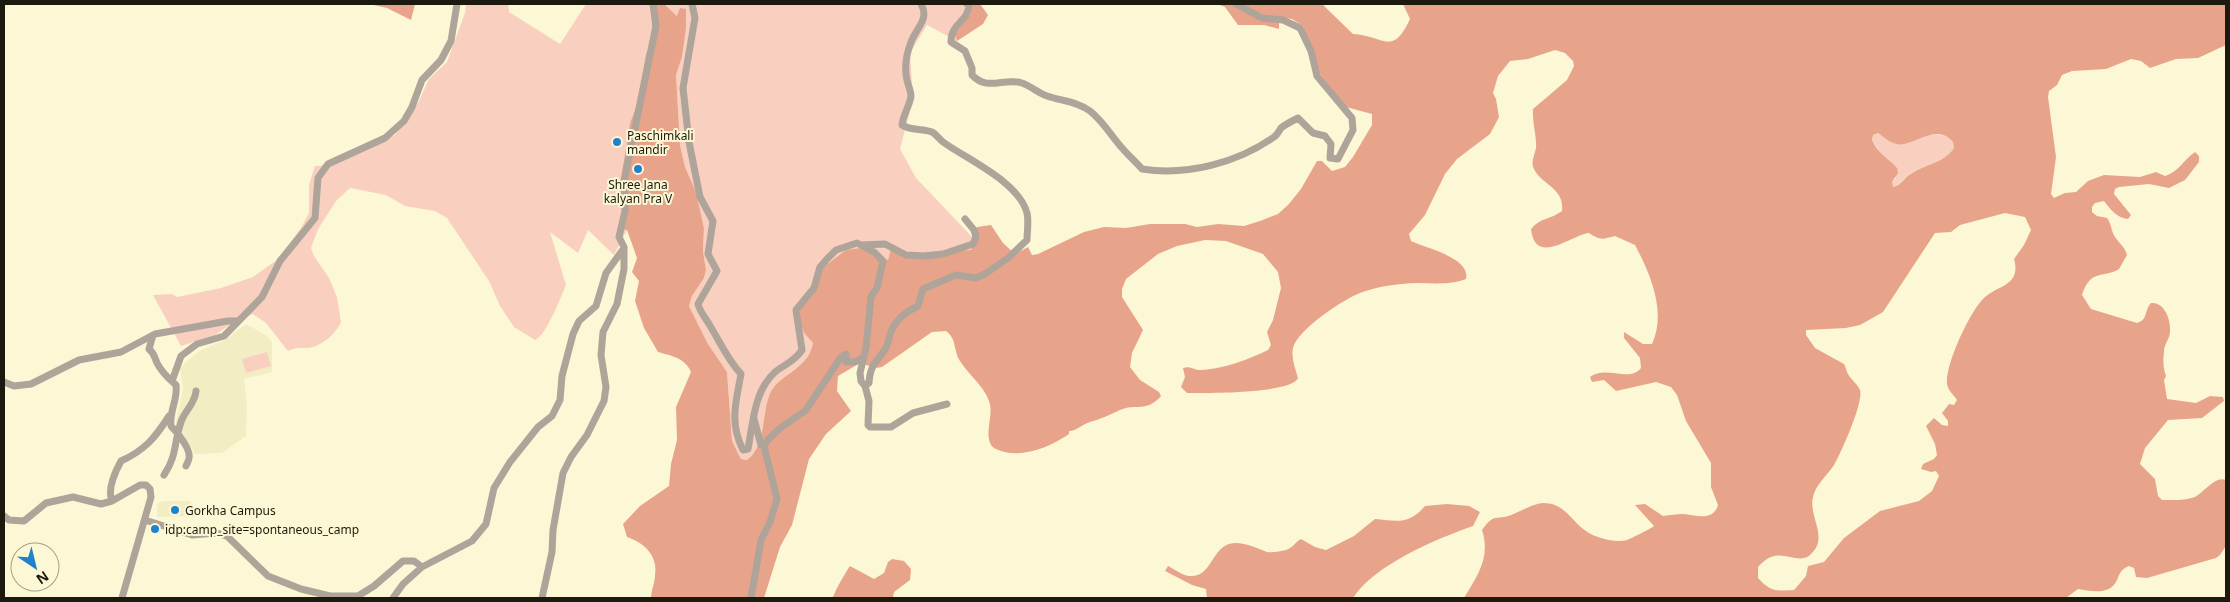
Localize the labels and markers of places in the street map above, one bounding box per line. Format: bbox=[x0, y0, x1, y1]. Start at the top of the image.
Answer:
place label: Paschimkali mandir bbox=[627, 127, 694, 158]
marker: Paschimkali mandir bbox=[611, 136, 623, 148]
marker: Shree Jana kalyan Pra V bbox=[632, 163, 644, 175]
place label: Shree Jana kalyan Pra V bbox=[604, 176, 673, 207]
place label: Gorkha Campus bbox=[185, 502, 276, 519]
marker: Gorkha Campus bbox=[169, 504, 181, 516]
place label: idp:camp_site=spontaneous_camp bbox=[165, 521, 359, 538]
marker: idp:camp_site=spontaneous_camp bbox=[149, 523, 161, 535]

